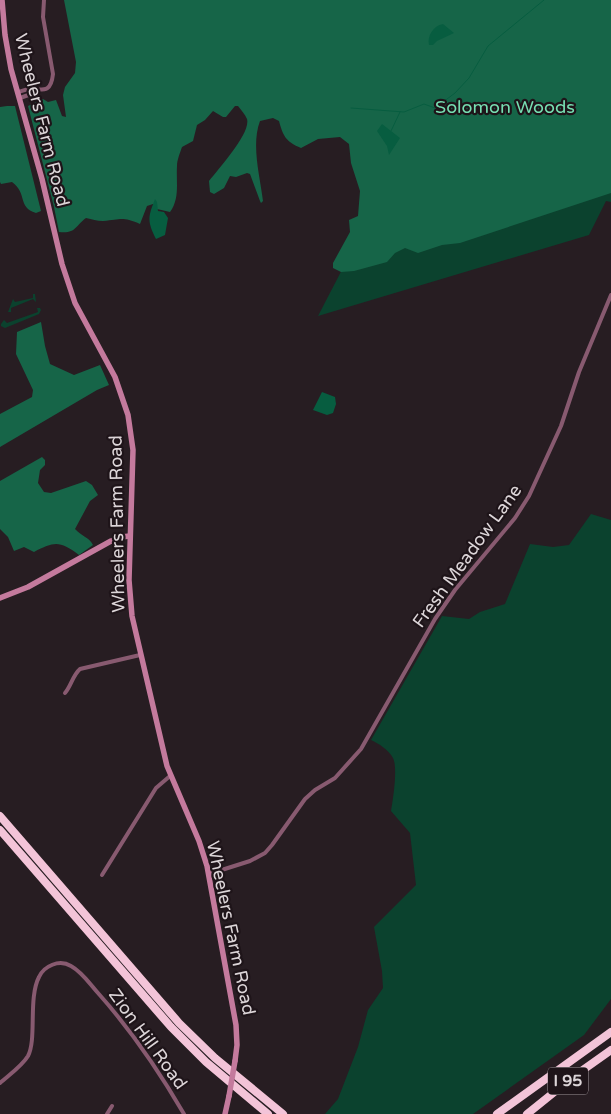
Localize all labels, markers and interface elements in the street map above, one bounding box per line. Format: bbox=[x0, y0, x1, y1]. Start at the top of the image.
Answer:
street label: Wheelers Farm Road bbox=[10, 31, 74, 209]
park label: Solomon Woods bbox=[435, 96, 575, 118]
street label: Wheelers Farm Road bbox=[104, 435, 130, 613]
street label: Fresh Meadow Lane bbox=[408, 480, 526, 632]
street label: Wheelers Farm Road bbox=[202, 839, 260, 1017]
street label: Zion Hill Road bbox=[104, 984, 192, 1094]
road number: I 95 bbox=[548, 1068, 588, 1094]

